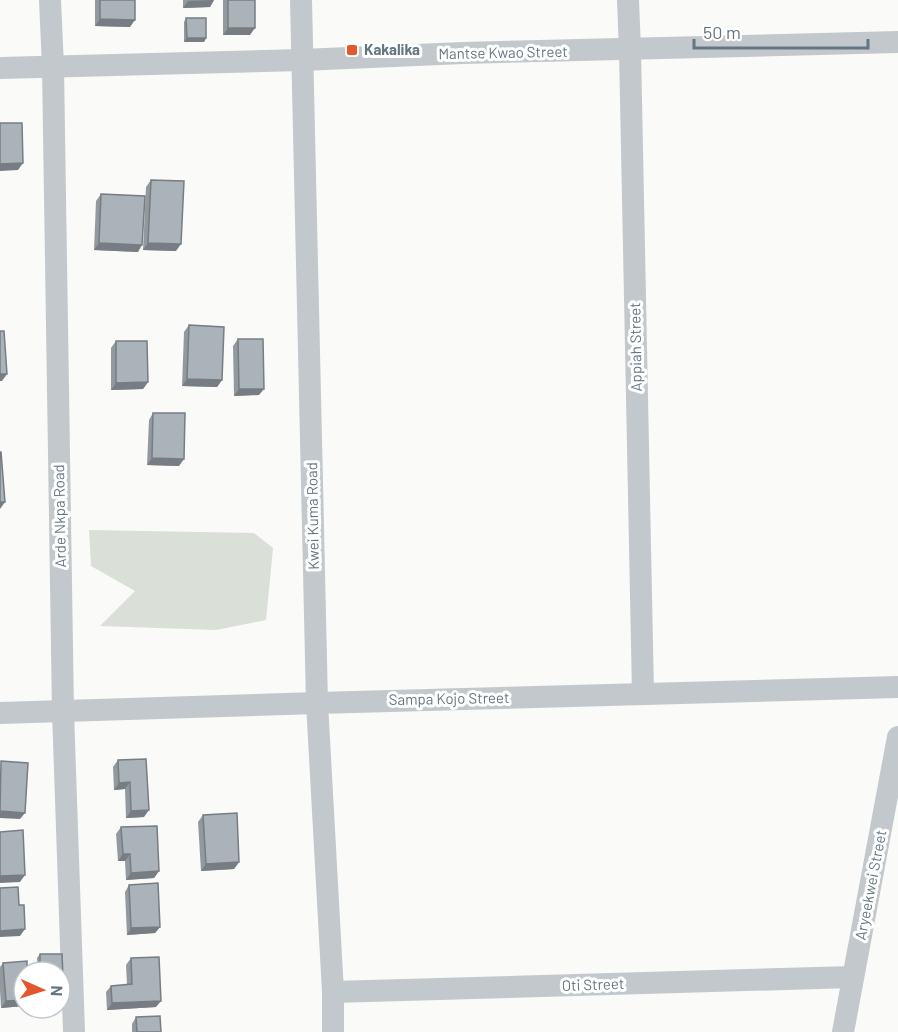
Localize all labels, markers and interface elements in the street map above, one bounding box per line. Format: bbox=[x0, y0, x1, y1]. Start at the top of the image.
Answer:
scale bar bbox=[694, 12, 868, 50]
text: 50 m bbox=[703, 21, 741, 43]
place label: Kakalika bbox=[364, 40, 420, 58]
street label: Mantse Kwao Street bbox=[438, 42, 568, 62]
marker: Kakalika bbox=[345, 43, 359, 57]
street label: Appiah Street bbox=[625, 302, 645, 392]
street label: Kwei Kuma Road bbox=[302, 462, 322, 570]
street label: Arde Nkpa Road bbox=[49, 464, 69, 568]
street label: Sampa Kojo Street bbox=[388, 688, 509, 708]
street label: Aryeekwei Street bbox=[851, 828, 889, 941]
north arrow bbox=[12, 960, 72, 1020]
street label: Oti Street bbox=[561, 974, 625, 994]
text: N bbox=[48, 985, 67, 997]

